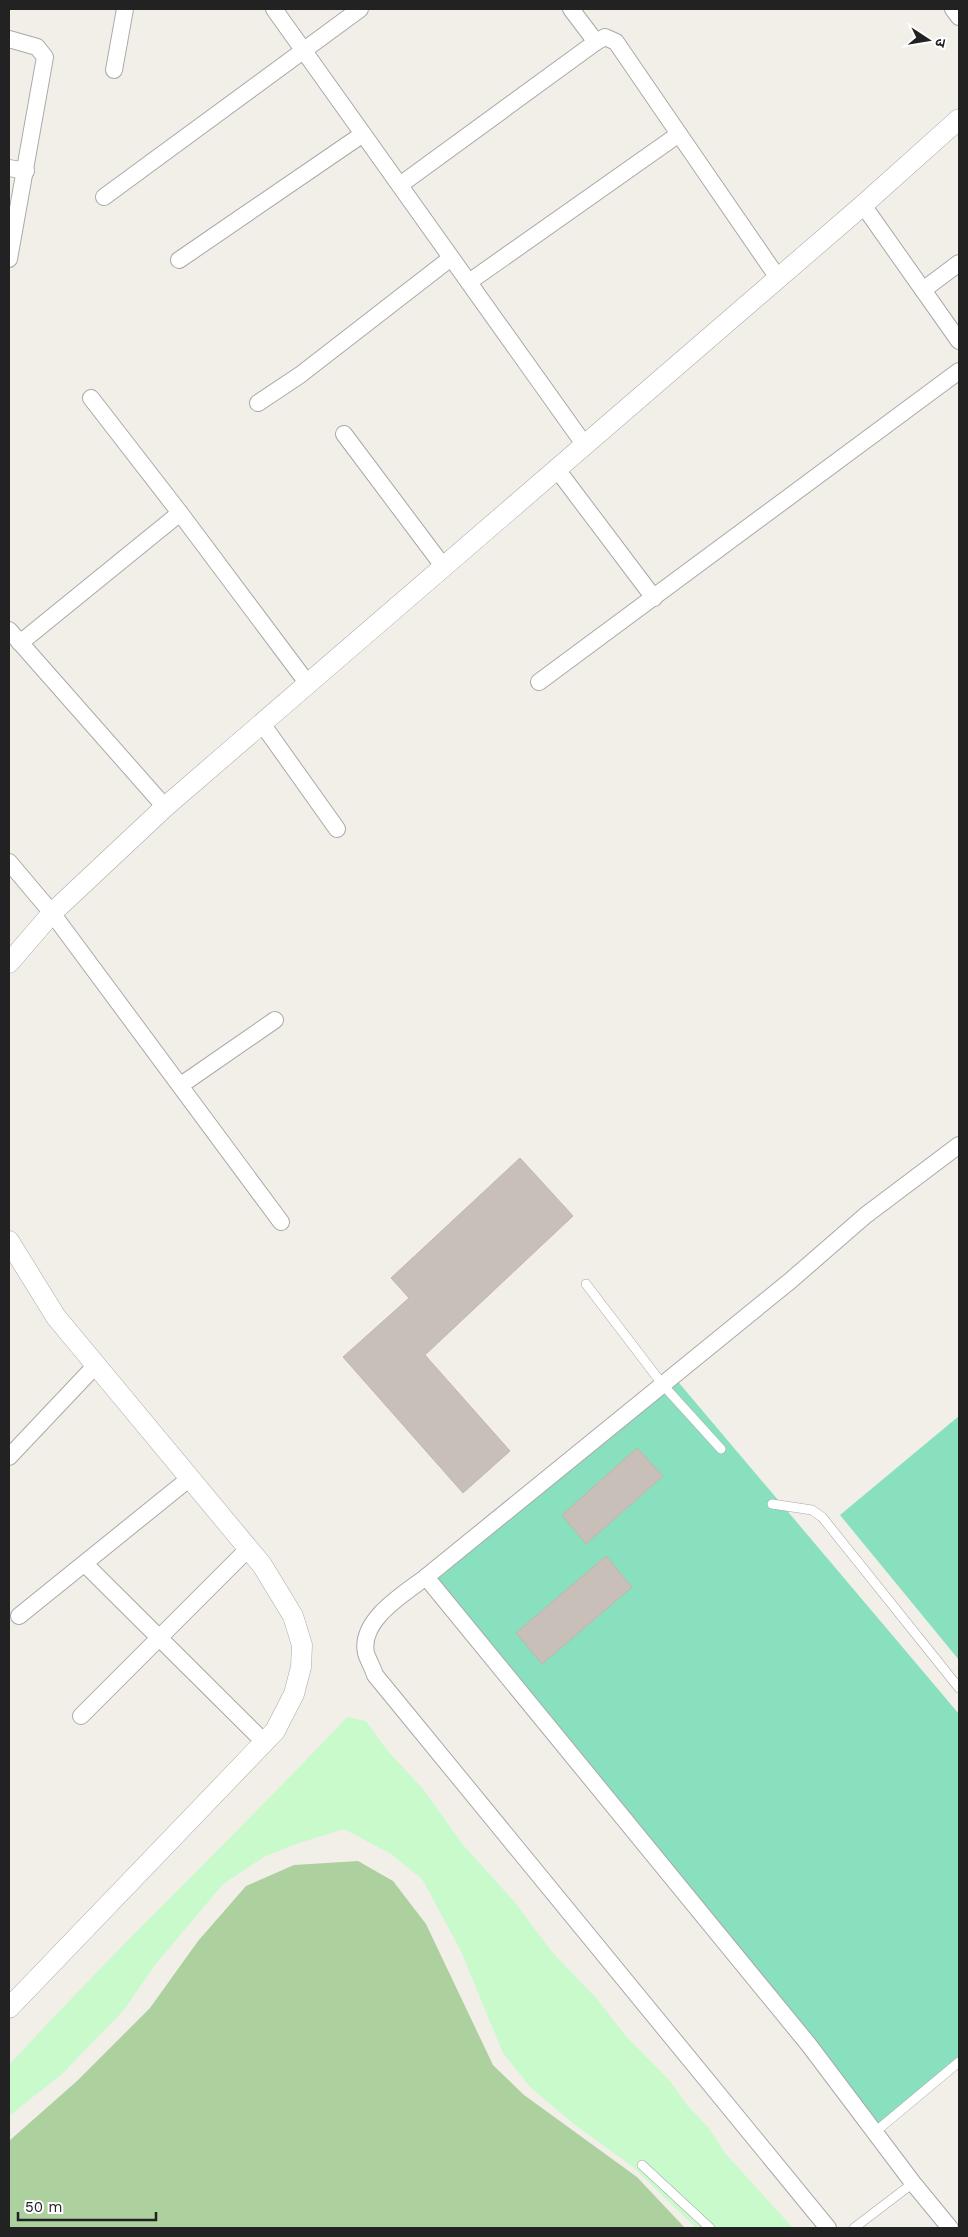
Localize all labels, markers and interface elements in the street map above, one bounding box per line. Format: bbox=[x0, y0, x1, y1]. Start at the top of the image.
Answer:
north arrow bbox=[903, 15, 953, 65]
text: उ bbox=[932, 37, 949, 49]
scale bar bbox=[18, 2190, 155, 2222]
text: 50 m bbox=[25, 2198, 62, 2216]

